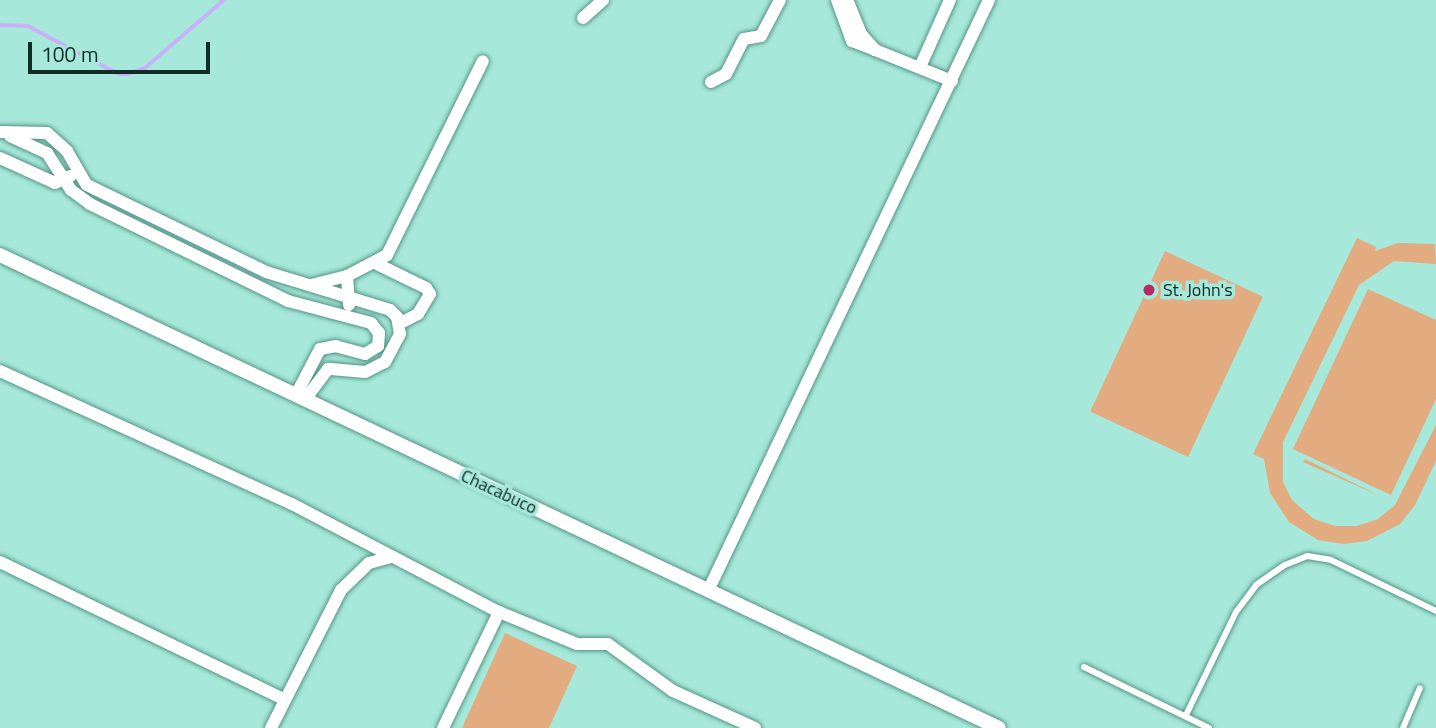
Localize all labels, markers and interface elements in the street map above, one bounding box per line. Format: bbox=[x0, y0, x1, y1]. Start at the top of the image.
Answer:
scale bar bbox=[32, 28, 214, 72]
text: 100 m bbox=[41, 38, 98, 70]
place label: St. John's bbox=[1163, 279, 1233, 301]
marker: St. John's bbox=[1141, 282, 1157, 298]
street label: Chacabuco bbox=[457, 465, 541, 519]

